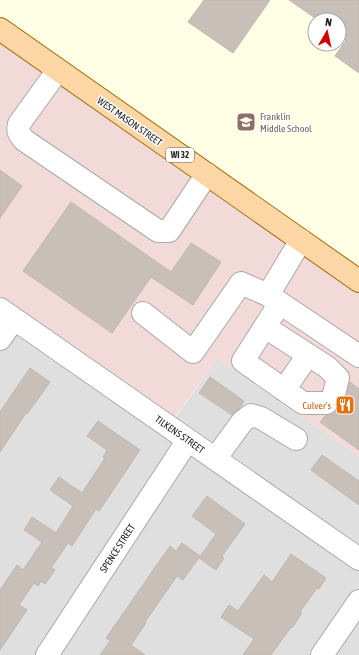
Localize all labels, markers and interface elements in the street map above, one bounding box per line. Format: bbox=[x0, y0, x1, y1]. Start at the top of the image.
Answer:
north arrow bbox=[307, 12, 347, 52]
text: N bbox=[324, 16, 333, 29]
street label: WEST MASON STREET bbox=[95, 95, 165, 148]
school or university icon: Franklin Middle School bbox=[235, 111, 257, 133]
place label: Franklin Middle School bbox=[260, 111, 312, 134]
road number: WI 32 bbox=[166, 148, 194, 162]
restaurant icon: Culver's bbox=[334, 394, 356, 416]
place label: Culver's bbox=[302, 400, 331, 411]
street label: TILKENS STREET bbox=[153, 413, 207, 456]
street label: SPENCE STREET bbox=[98, 521, 138, 575]

